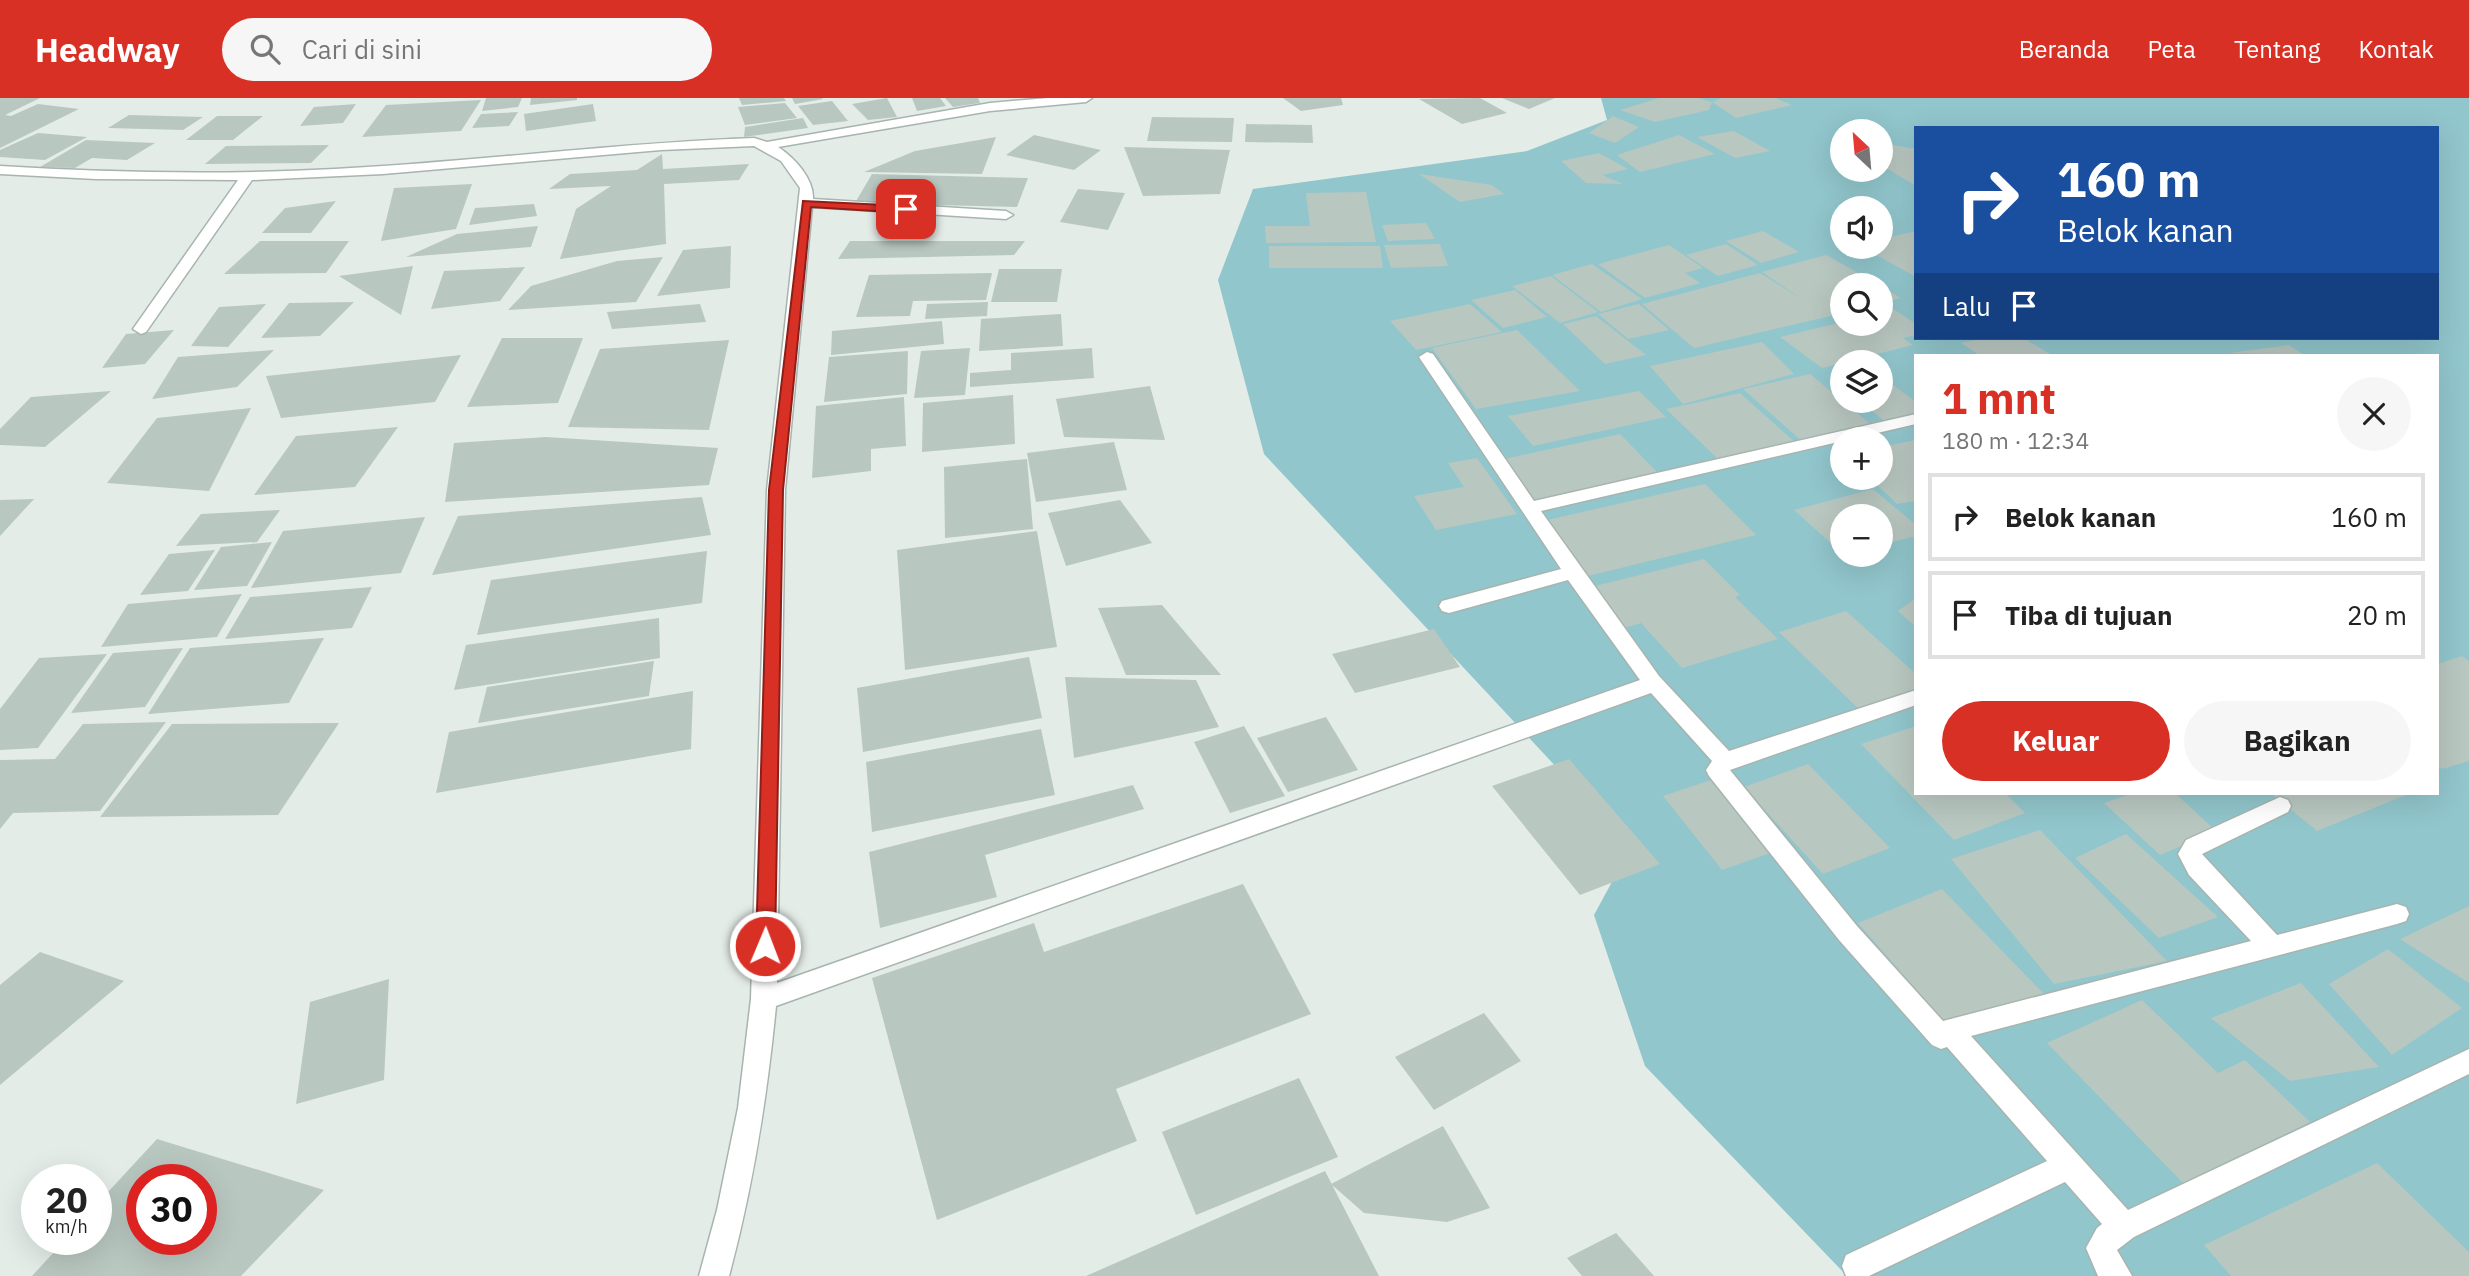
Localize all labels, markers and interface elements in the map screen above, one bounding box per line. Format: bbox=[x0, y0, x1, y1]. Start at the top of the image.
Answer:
search box bbox=[222, 18, 712, 81]
text: Headway bbox=[35, 28, 180, 71]
icon: search bbox=[246, 30, 284, 68]
text: Cari di sini bbox=[302, 32, 422, 66]
text: Beranda bbox=[2019, 33, 2109, 65]
text: Peta bbox=[2147, 33, 2196, 65]
text: Tentang bbox=[2234, 33, 2320, 65]
text: Kontak bbox=[2358, 33, 2434, 65]
north arrow bbox=[1830, 119, 1894, 182]
map controls bbox=[1830, 119, 1893, 567]
text: 160 m bbox=[2057, 147, 2201, 210]
icon: right bbox=[1942, 154, 2033, 245]
pin bbox=[876, 179, 936, 239]
icon: arrive bbox=[887, 190, 925, 228]
button: sound bbox=[1830, 196, 1893, 259]
text: Belok kanan bbox=[2057, 209, 2234, 251]
button: search bbox=[1830, 273, 1893, 336]
icon: arrive bbox=[2005, 287, 2043, 325]
text: Lalu bbox=[1942, 289, 1991, 323]
button: layers bbox=[1830, 350, 1893, 413]
text: 1 mnt bbox=[1942, 371, 2056, 426]
button: close bbox=[2337, 377, 2411, 451]
text: 180 m · 12:34 bbox=[1942, 425, 2089, 455]
button: + bbox=[1830, 427, 1893, 490]
icon: right bbox=[1946, 498, 1984, 536]
text: Belok kanan bbox=[2005, 500, 2156, 534]
text: 160 m bbox=[2331, 500, 2407, 534]
button: − bbox=[1830, 504, 1893, 567]
icon: arrive bbox=[1946, 596, 1984, 634]
text: Tiba di tujuan bbox=[2005, 598, 2172, 632]
text: 20 m bbox=[2347, 598, 2407, 632]
button: Keluar bbox=[1942, 701, 2170, 781]
button: Bagikan bbox=[2184, 701, 2411, 781]
position arrow bbox=[728, 909, 802, 983]
speed limit sign: 30 bbox=[126, 1164, 217, 1255]
text: 20 bbox=[45, 1177, 88, 1223]
text: km/h bbox=[45, 1215, 88, 1238]

